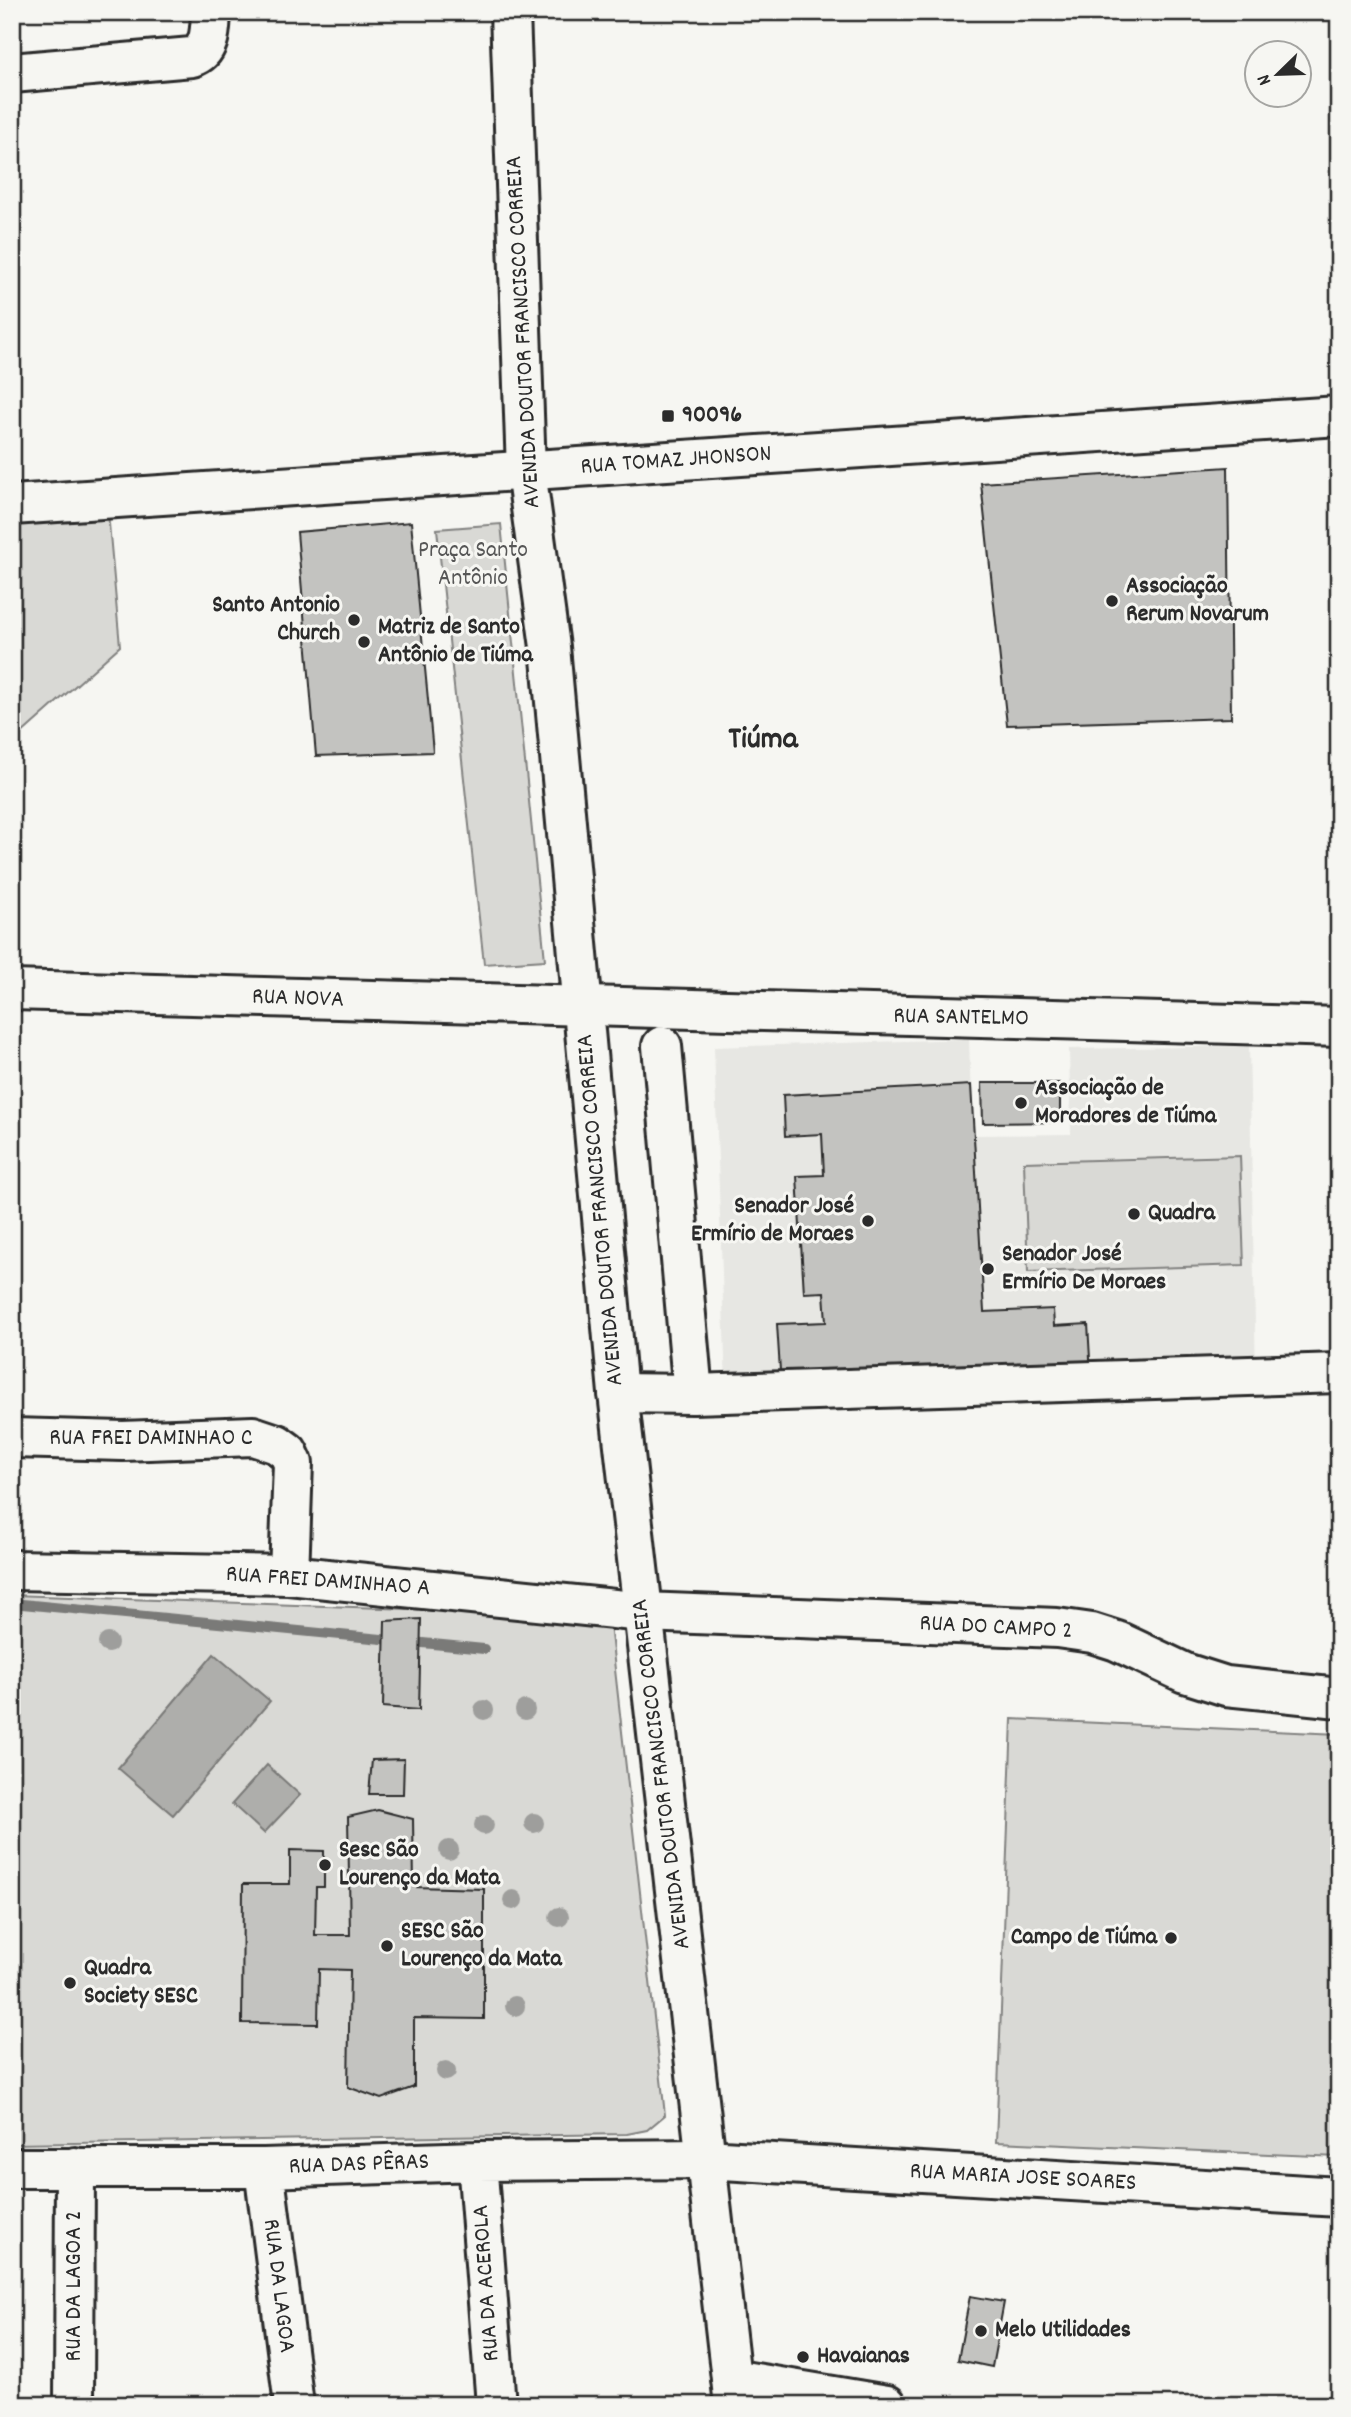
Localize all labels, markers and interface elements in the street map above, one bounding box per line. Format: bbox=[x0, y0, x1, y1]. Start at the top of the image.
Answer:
north arrow bbox=[1242, 38, 1312, 108]
text: N bbox=[1251, 70, 1280, 89]
street label: AVENIDA DOUTOR FRANCISCO CORREIA bbox=[498, 155, 550, 509]
place label: 90096 bbox=[682, 399, 742, 433]
marker: 90096 bbox=[660, 408, 676, 424]
street label: RUA TOMAZ JHONSON bbox=[579, 437, 773, 485]
park label: Praça Santo Antônio bbox=[418, 534, 528, 596]
place label: Associação Rerum Novarum bbox=[1126, 570, 1269, 632]
place label: Santo Antonio Church bbox=[212, 589, 340, 651]
marker: Associação Rerum Novarum bbox=[1104, 593, 1120, 609]
place label: Matriz de Santo Antônio de Tiúma bbox=[378, 611, 534, 673]
marker: Santo Antonio Church bbox=[346, 612, 362, 628]
marker: Matriz de Santo Antônio de Tiúma bbox=[356, 634, 372, 650]
district label: Tiúma bbox=[728, 718, 799, 764]
street label: RUA NOVA bbox=[251, 980, 345, 1018]
street label: RUA SANTELMO bbox=[893, 1000, 1029, 1036]
street label: AVENIDA DOUTOR FRANCISCO CORREIA bbox=[569, 1033, 633, 1387]
place label: Associação de Moradores de Tiúma bbox=[1035, 1072, 1217, 1134]
marker: Associação de Moradores de Tiúma bbox=[1013, 1095, 1029, 1111]
place label: Senador José Ermírio de Moraes bbox=[691, 1190, 854, 1252]
place label: Quadra bbox=[1148, 1197, 1216, 1231]
marker: Quadra bbox=[1126, 1206, 1142, 1222]
marker: Senador José Ermírio de Moraes bbox=[860, 1213, 876, 1229]
place label: Senador José Ermírio De Moraes bbox=[1002, 1238, 1166, 1300]
marker: Senador José Ermírio De Moraes bbox=[980, 1261, 996, 1277]
street label: RUA FREI DAMINHAO C bbox=[49, 1422, 253, 1456]
street label: RUA FREI DAMINHAO A bbox=[225, 1558, 431, 1606]
street label: AVENIDA DOUTOR FRANCISCO CORREIA bbox=[624, 1597, 700, 1951]
street label: RUA DO CAMPO 2 bbox=[919, 1607, 1073, 1649]
place label: Sesc São Lourenço da Mata bbox=[339, 1834, 500, 1896]
marker: Sesc São Lourenço da Mata bbox=[317, 1857, 333, 1873]
place label: SESC São Lourenço da Mata bbox=[401, 1915, 562, 1977]
place label: Campo de Tiúma bbox=[1011, 1921, 1158, 1955]
marker: Campo de Tiúma bbox=[1163, 1930, 1179, 1946]
marker: SESC São Lourenço da Mata bbox=[379, 1938, 395, 1954]
place label: Quadra Society SESC bbox=[84, 1952, 198, 2014]
marker: Quadra Society SESC bbox=[62, 1975, 78, 1991]
street label: RUA DAS PÊRAS bbox=[288, 2146, 430, 2184]
street label: RUA MARIA JOSE SOARES bbox=[909, 2155, 1137, 2201]
street label: RUA DA ACEROLA bbox=[465, 2203, 509, 2363]
street label: RUA DA LAGOA 2 bbox=[58, 2211, 92, 2361]
street label: RUA DA LAGOA bbox=[253, 2217, 303, 2355]
place label: Melo Utilidades bbox=[995, 2314, 1131, 2348]
marker: Melo Utilidades bbox=[973, 2323, 989, 2339]
place label: Havaianas bbox=[817, 2340, 910, 2374]
marker: Havaianas bbox=[795, 2349, 811, 2365]

